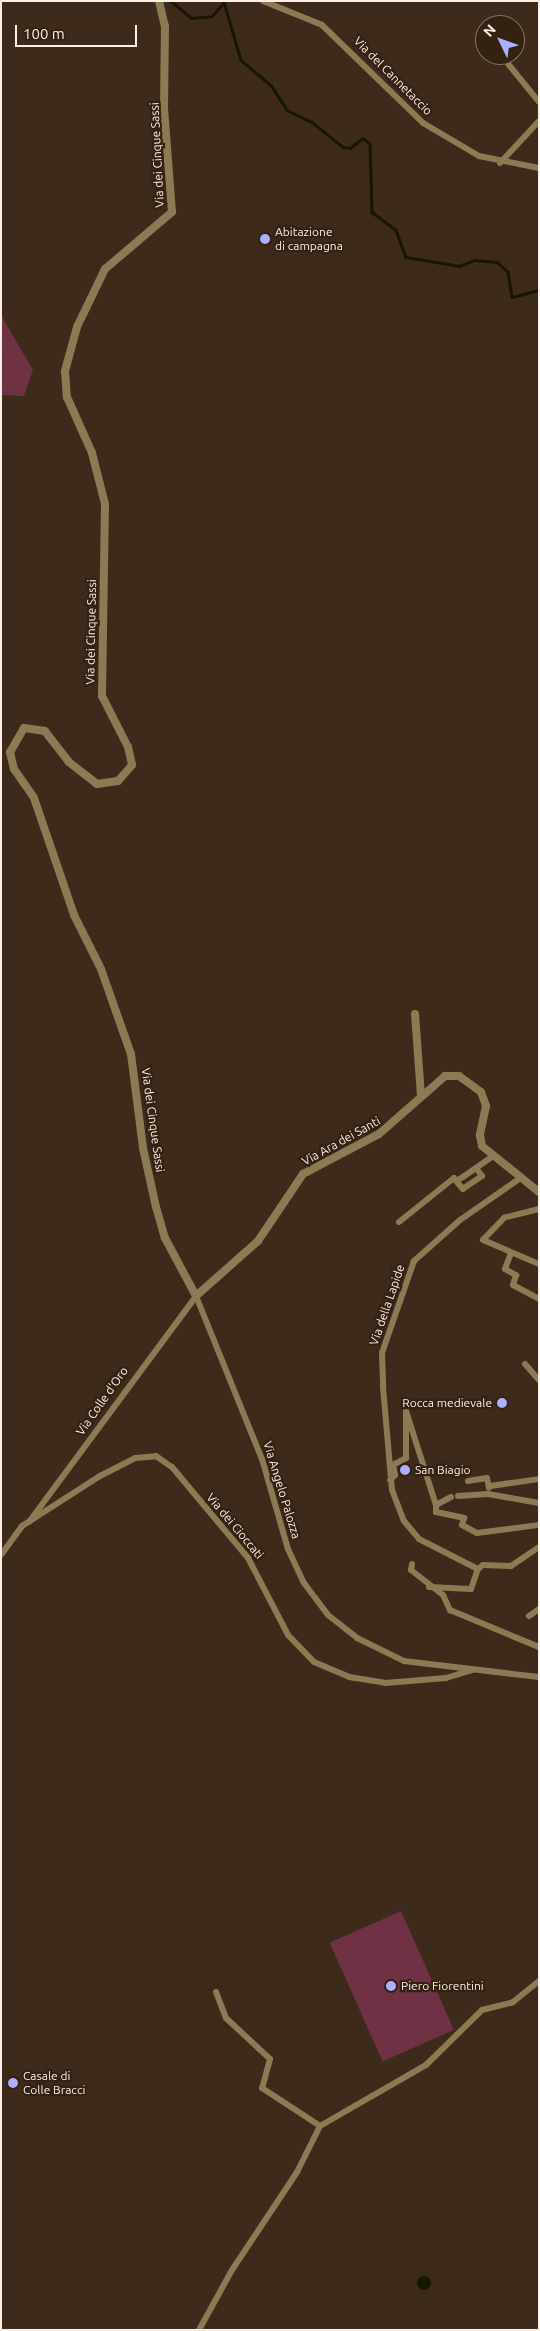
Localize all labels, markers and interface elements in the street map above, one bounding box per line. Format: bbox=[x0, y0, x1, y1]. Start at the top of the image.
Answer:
scale bar bbox=[18, 15, 140, 47]
north arrow bbox=[475, 15, 525, 65]
text: N bbox=[480, 21, 499, 40]
text: 100 m bbox=[23, 25, 65, 42]
street label: Via del Cannetaccio bbox=[351, 34, 435, 118]
street label: Via dei Cinque Sassi bbox=[147, 102, 167, 208]
place label: Abitazione di campagna bbox=[275, 225, 343, 253]
marker: Abitazione di campagna bbox=[259, 233, 271, 245]
street label: Via dei Cinque Sassi bbox=[83, 579, 99, 685]
street label: Via dei Cinque Sassi bbox=[139, 1067, 167, 1173]
street label: Via Ara dei Santi bbox=[299, 1114, 383, 1168]
street label: Via della Lapide bbox=[366, 1263, 408, 1347]
street label: Via Colle d'Oro bbox=[73, 1364, 131, 1438]
place label: Rocca medievale bbox=[402, 1396, 492, 1410]
marker: Rocca medievale bbox=[496, 1397, 508, 1409]
street label: Via Angelo Palozza bbox=[260, 1439, 304, 1541]
place label: San Biagio bbox=[415, 1463, 471, 1477]
marker: San Biagio bbox=[399, 1464, 411, 1476]
street label: Via dei Cioccati bbox=[203, 1490, 267, 1562]
place label: Piero Fiorentini bbox=[401, 1979, 484, 1993]
marker: Piero Fiorentini bbox=[385, 1980, 397, 1992]
place label: Casale di Colle Bracci bbox=[23, 2069, 85, 2097]
marker: Casale di Colle Bracci bbox=[7, 2077, 19, 2089]

